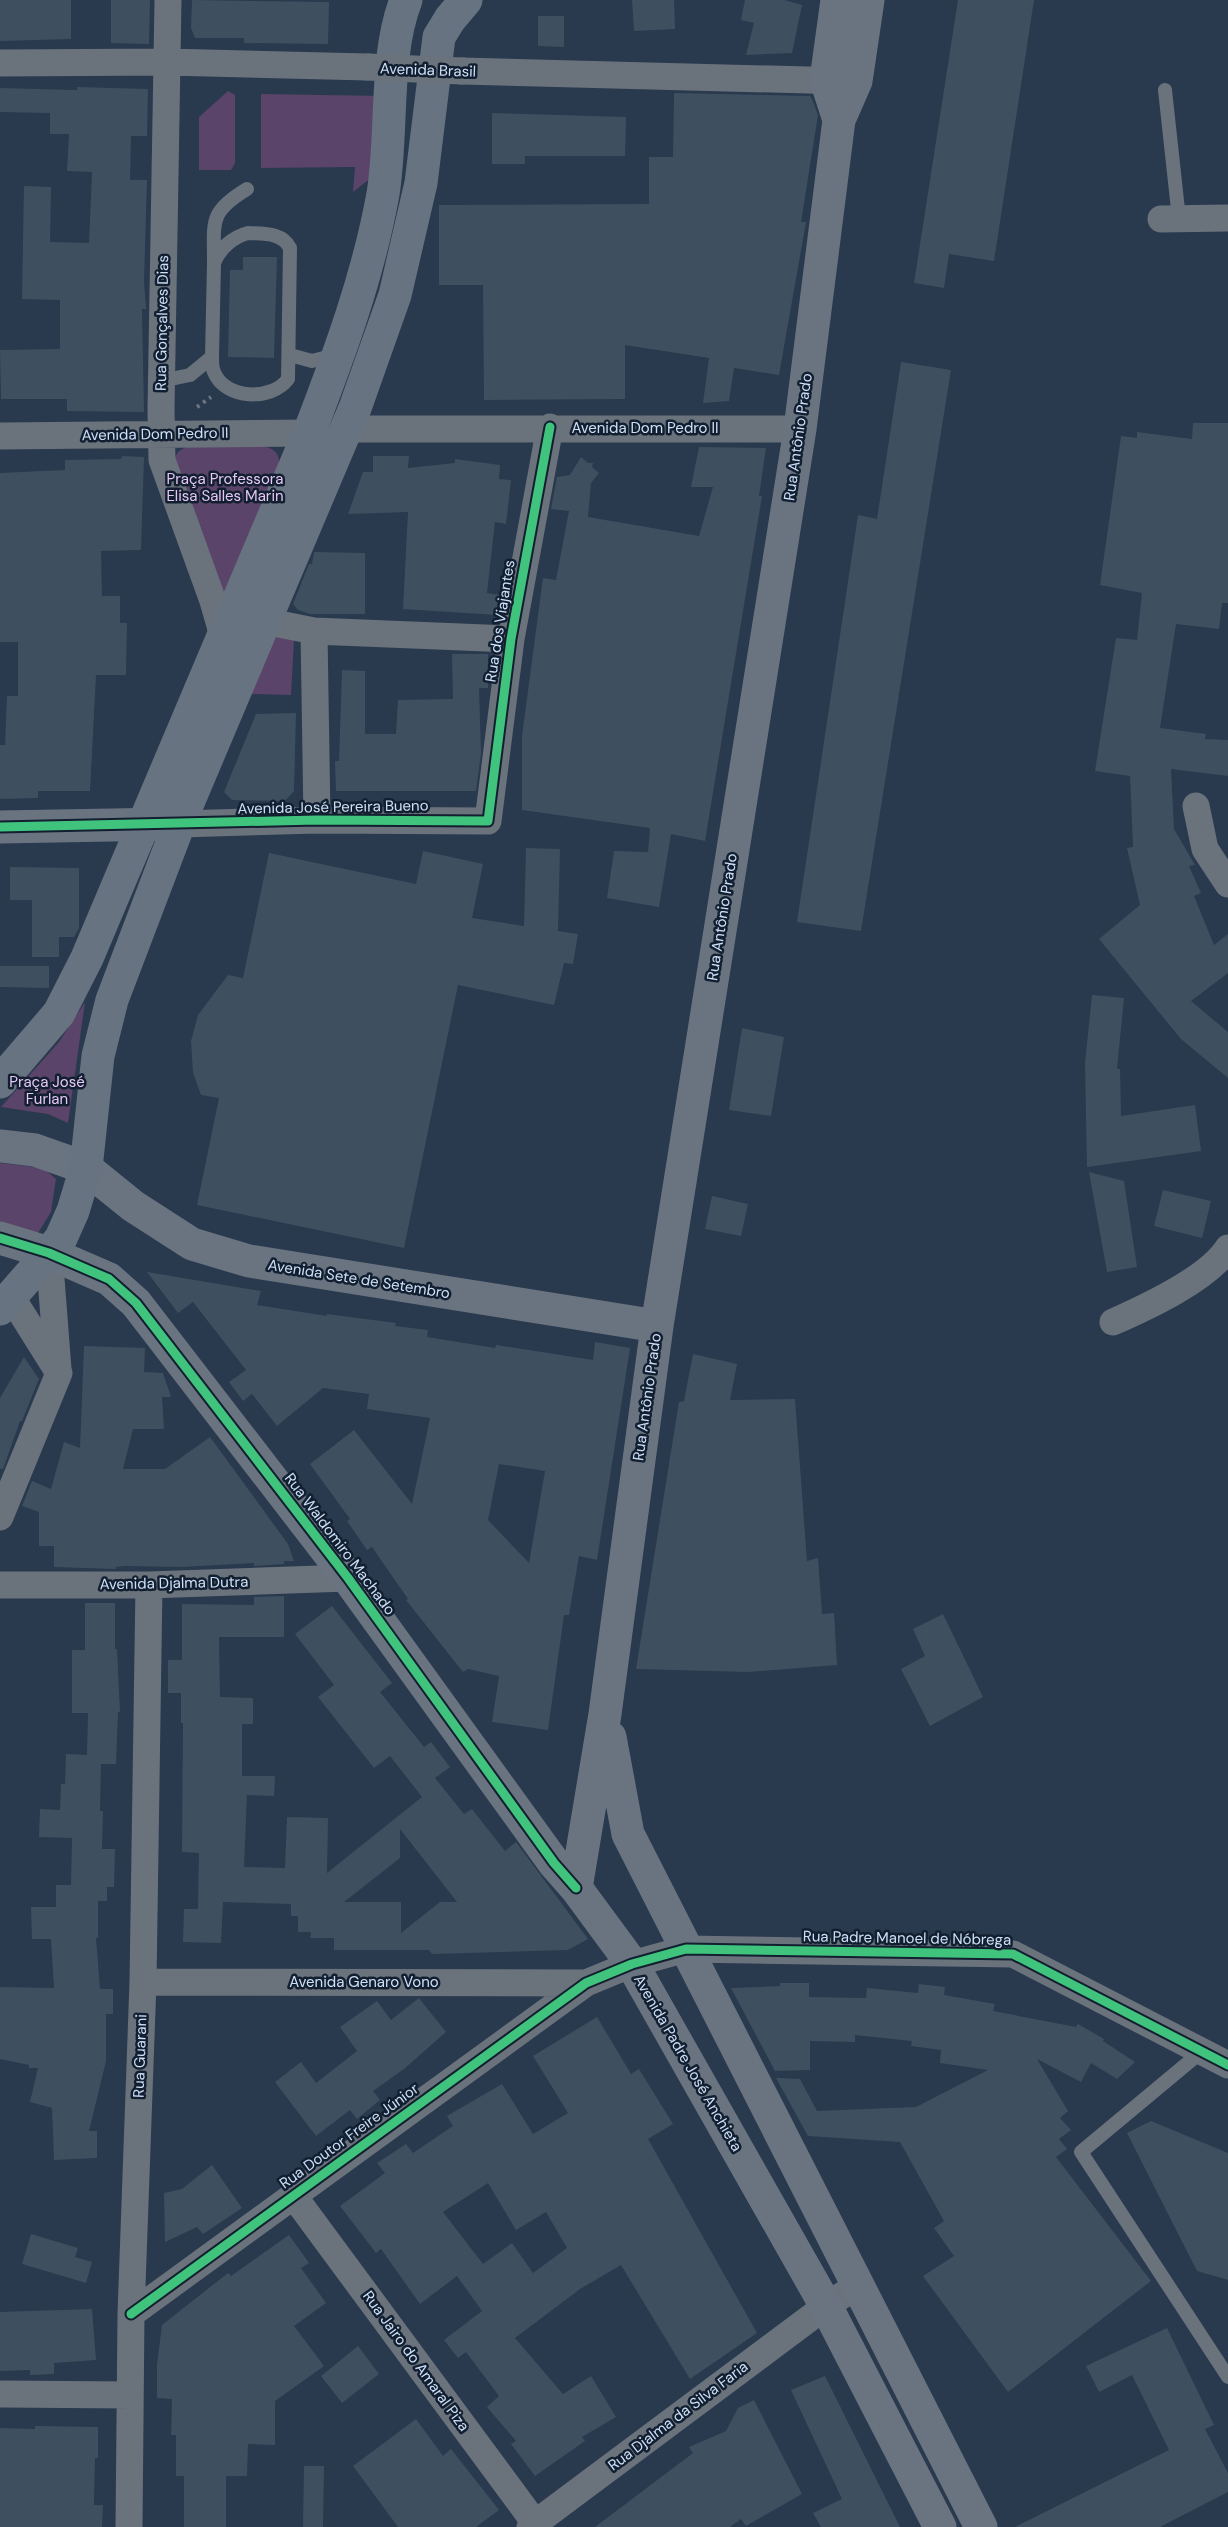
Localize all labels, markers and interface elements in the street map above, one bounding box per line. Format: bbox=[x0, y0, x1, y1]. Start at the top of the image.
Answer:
street label: Avenida Brasil bbox=[380, 58, 476, 82]
street label: Rua Gonçalves Dias bbox=[151, 255, 173, 391]
street label: Rua Antônio Prado bbox=[779, 372, 817, 502]
street label: Avenida Dom Pedro II bbox=[572, 418, 718, 438]
street label: Avenida Dom Pedro II bbox=[81, 423, 229, 445]
park label: Praça Professora Elisa Salles Marin bbox=[166, 469, 284, 506]
street label: Rua dos Viajantes bbox=[480, 558, 520, 684]
street label: Avenida José Pereira Bueno bbox=[237, 795, 429, 819]
street label: Rua Antônio Prado bbox=[702, 852, 742, 982]
park label: Praça José Furlan bbox=[9, 1072, 85, 1109]
street label: Avenida Sete de Setembro bbox=[266, 1255, 452, 1303]
street label: Rua Antônio Prado bbox=[628, 1332, 666, 1462]
street label: Rua Waldomiro Machado bbox=[280, 1469, 400, 1619]
street label: Avenida Djalma Dutra bbox=[100, 1572, 248, 1594]
street label: Rua Padre Manoel de Nóbrega bbox=[803, 1926, 1011, 1950]
street label: Avenida Padre José Anchieta bbox=[629, 1971, 747, 2155]
street label: Avenida Genaro Vono bbox=[289, 1972, 439, 1992]
street label: Rua Guarani bbox=[129, 2014, 151, 2098]
street label: Rua Doutor Freire Júnior bbox=[275, 2078, 423, 2193]
street label: Rua Jairo do Amaral Piza bbox=[358, 2287, 474, 2435]
street label: Rua Djalma da Silva Faria bbox=[604, 2357, 752, 2475]

